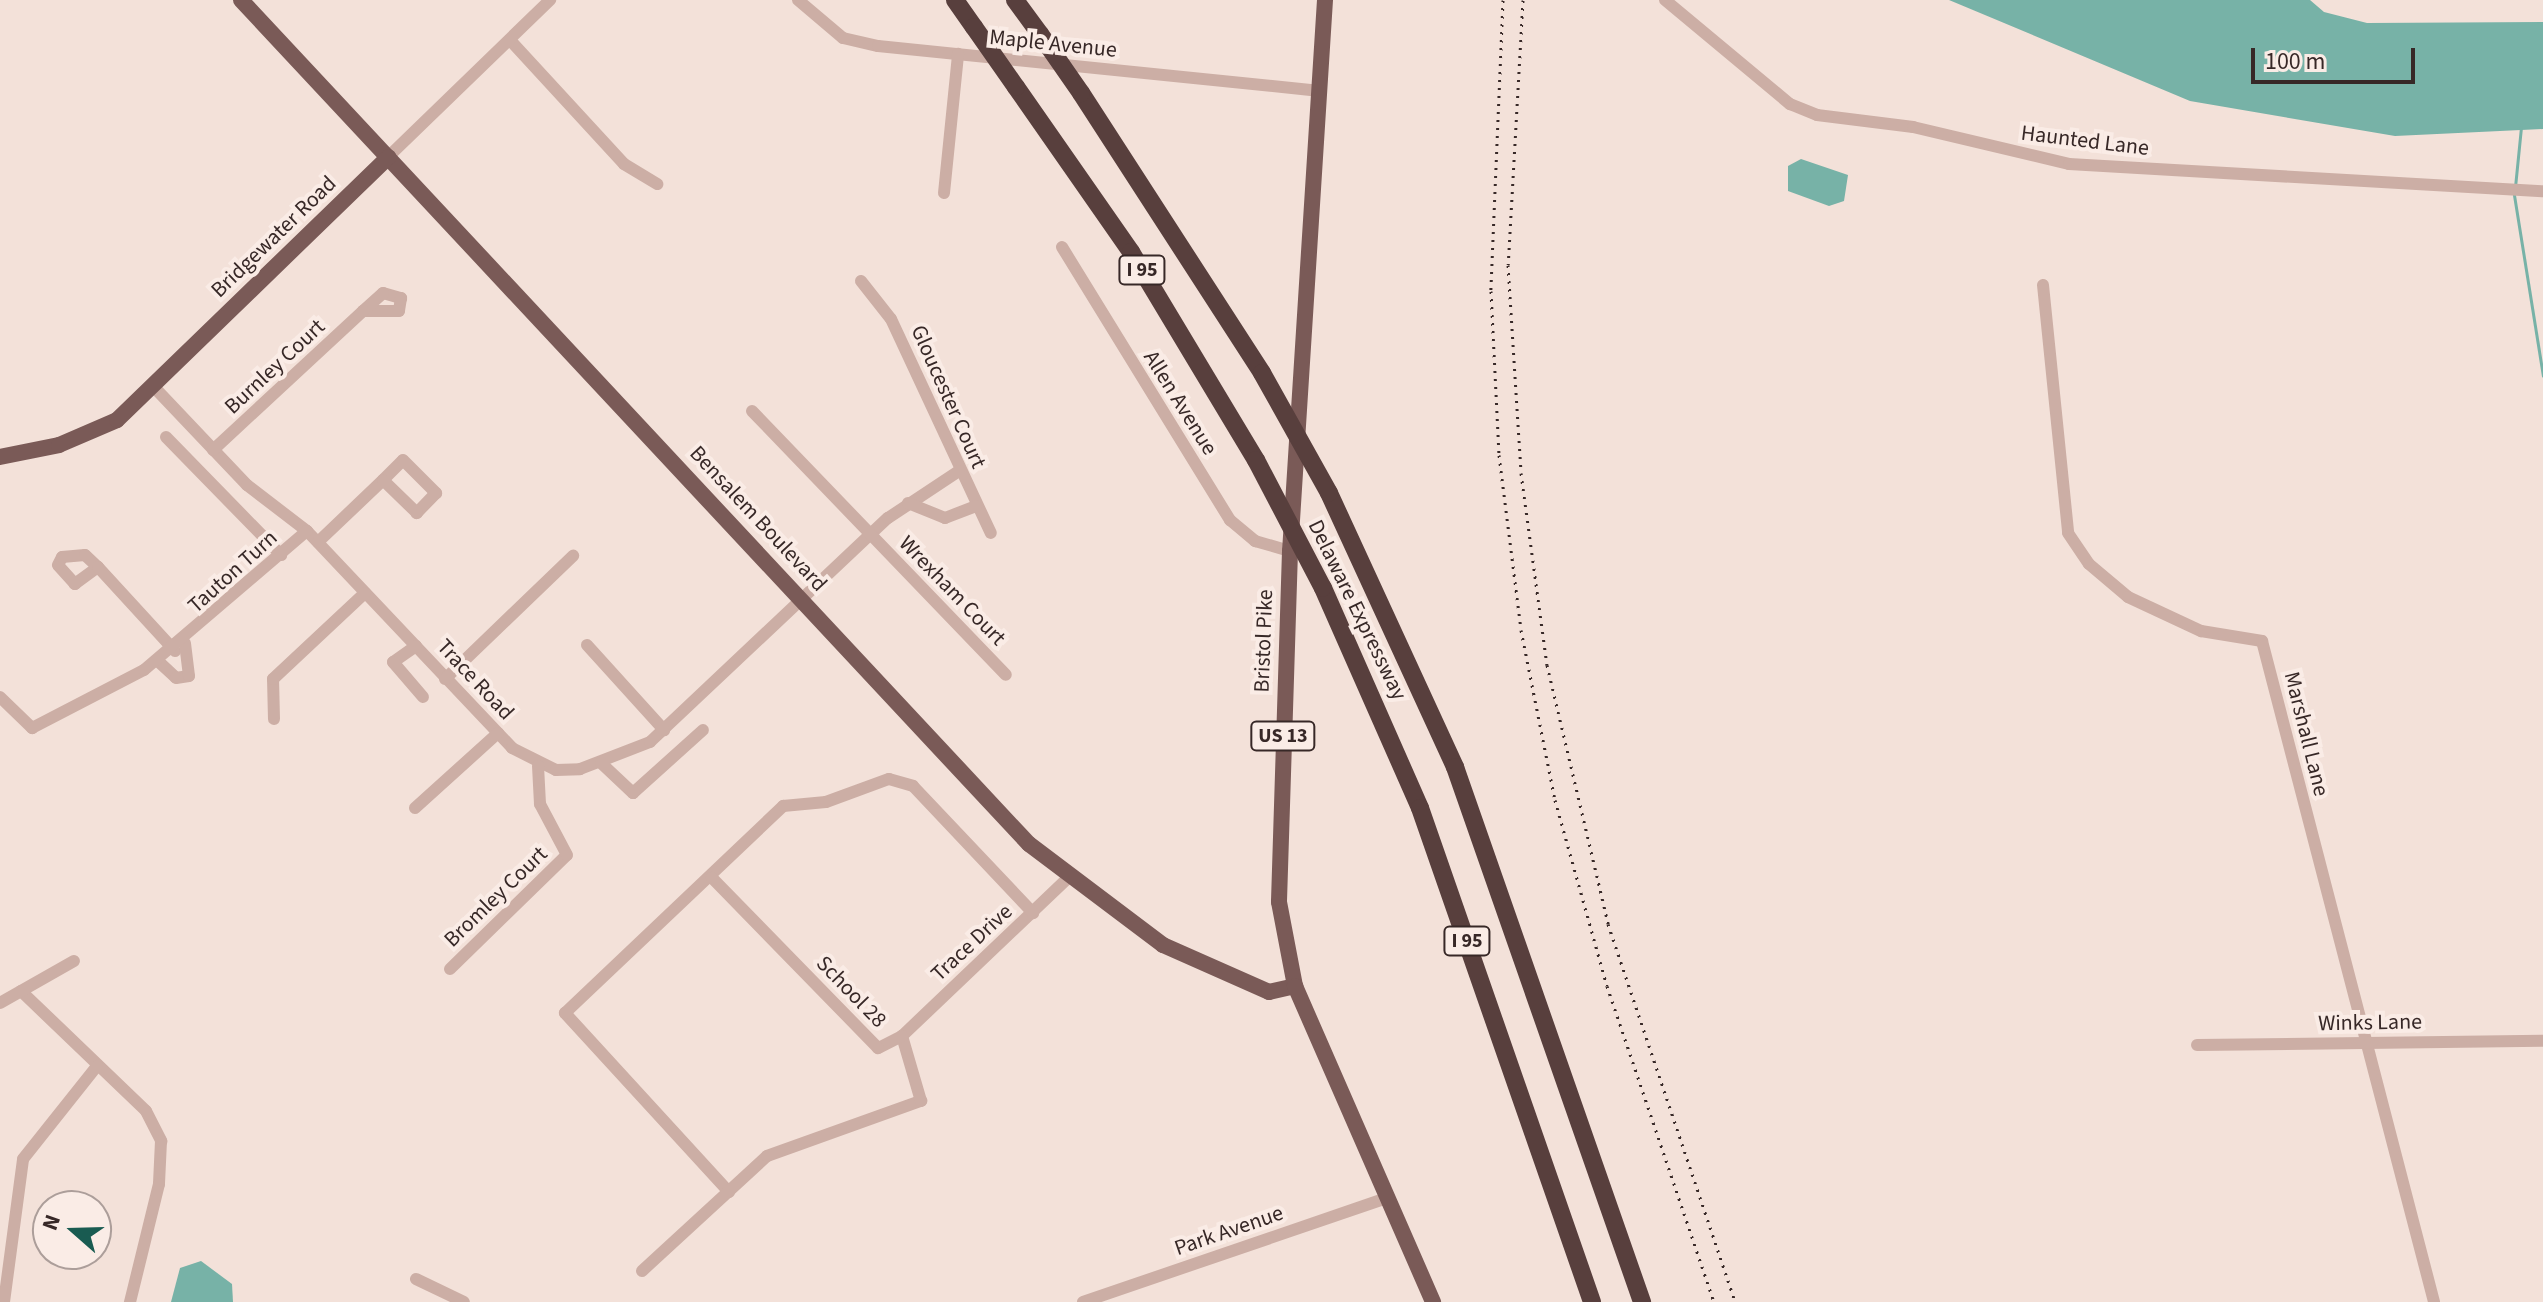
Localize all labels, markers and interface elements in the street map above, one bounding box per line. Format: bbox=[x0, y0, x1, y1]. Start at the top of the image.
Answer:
street label: Maple Avenue bbox=[988, 24, 1118, 64]
scale bar bbox=[2255, 32, 2419, 82]
text: 100 m bbox=[2265, 44, 2325, 79]
street label: Haunted Lane bbox=[2019, 120, 2151, 162]
street label: Bridgewater Road bbox=[206, 171, 342, 303]
road number: I 95 bbox=[1118, 254, 1166, 286]
street label: Burnley Court bbox=[219, 314, 331, 420]
street label: Gloucester Court bbox=[905, 321, 991, 473]
street label: Allen Avenue bbox=[1137, 346, 1223, 460]
street label: Bensalem Boulevard bbox=[684, 441, 832, 597]
street label: Delaware Expressway bbox=[1302, 516, 1412, 704]
street label: Tauton Turn bbox=[183, 525, 283, 619]
street label: Wrexham Court bbox=[893, 531, 1011, 651]
street label: Bristol Pike bbox=[1249, 589, 1279, 693]
street label: Trace Road bbox=[431, 634, 519, 726]
street label: Marshall Lane bbox=[2278, 669, 2334, 799]
road number: US 13 bbox=[1249, 720, 1317, 752]
street label: Bromley Court bbox=[439, 841, 553, 953]
street label: Trace Drive bbox=[926, 899, 1018, 987]
road number: I 95 bbox=[1443, 925, 1491, 957]
street label: School 28 bbox=[810, 951, 892, 1033]
street label: Winks Lane bbox=[2318, 1009, 2422, 1037]
north arrow bbox=[32, 1190, 112, 1270]
street label: Park Avenue bbox=[1171, 1200, 1287, 1262]
text: N bbox=[34, 1210, 69, 1235]

